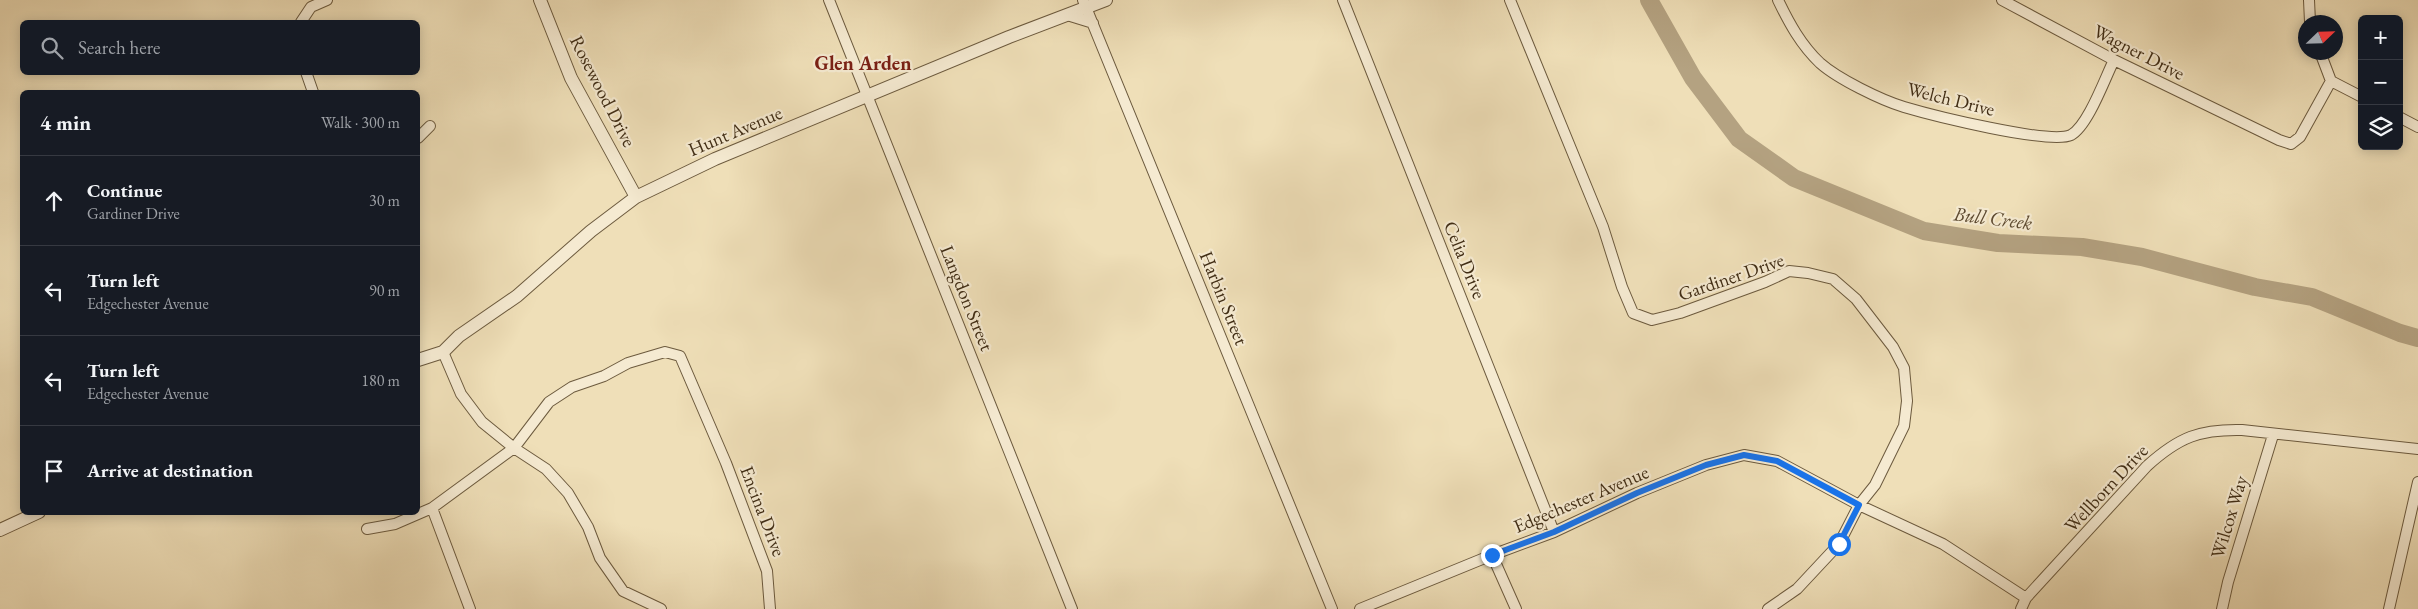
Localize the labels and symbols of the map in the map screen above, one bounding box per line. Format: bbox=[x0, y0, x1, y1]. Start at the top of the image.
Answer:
north arrow bbox=[2298, 15, 2343, 60]
street label: Wagner Drive bbox=[2089, 18, 2189, 86]
street label: Rosewood Drive bbox=[564, 31, 642, 151]
district label: Glen Arden bbox=[815, 50, 911, 76]
street label: Welch Drive bbox=[1905, 76, 1997, 122]
street label: Hunt Avenue bbox=[684, 100, 786, 162]
water label: Bull Creek bbox=[1951, 200, 2034, 236]
street label: Celia Drive bbox=[1438, 217, 1492, 303]
street label: Langdon Street bbox=[935, 242, 999, 354]
street label: Harbin Street bbox=[1194, 247, 1254, 349]
street label: Gardiner Drive bbox=[1675, 247, 1787, 307]
street label: Wellborn Drive bbox=[2059, 439, 2153, 537]
street label: Edgechester Avenue bbox=[1510, 459, 1652, 539]
street label: Encina Drive bbox=[734, 462, 792, 560]
street label: Wilcox Way bbox=[2205, 472, 2254, 562]
route start bbox=[1828, 533, 1851, 556]
route end bbox=[1481, 544, 1504, 567]

